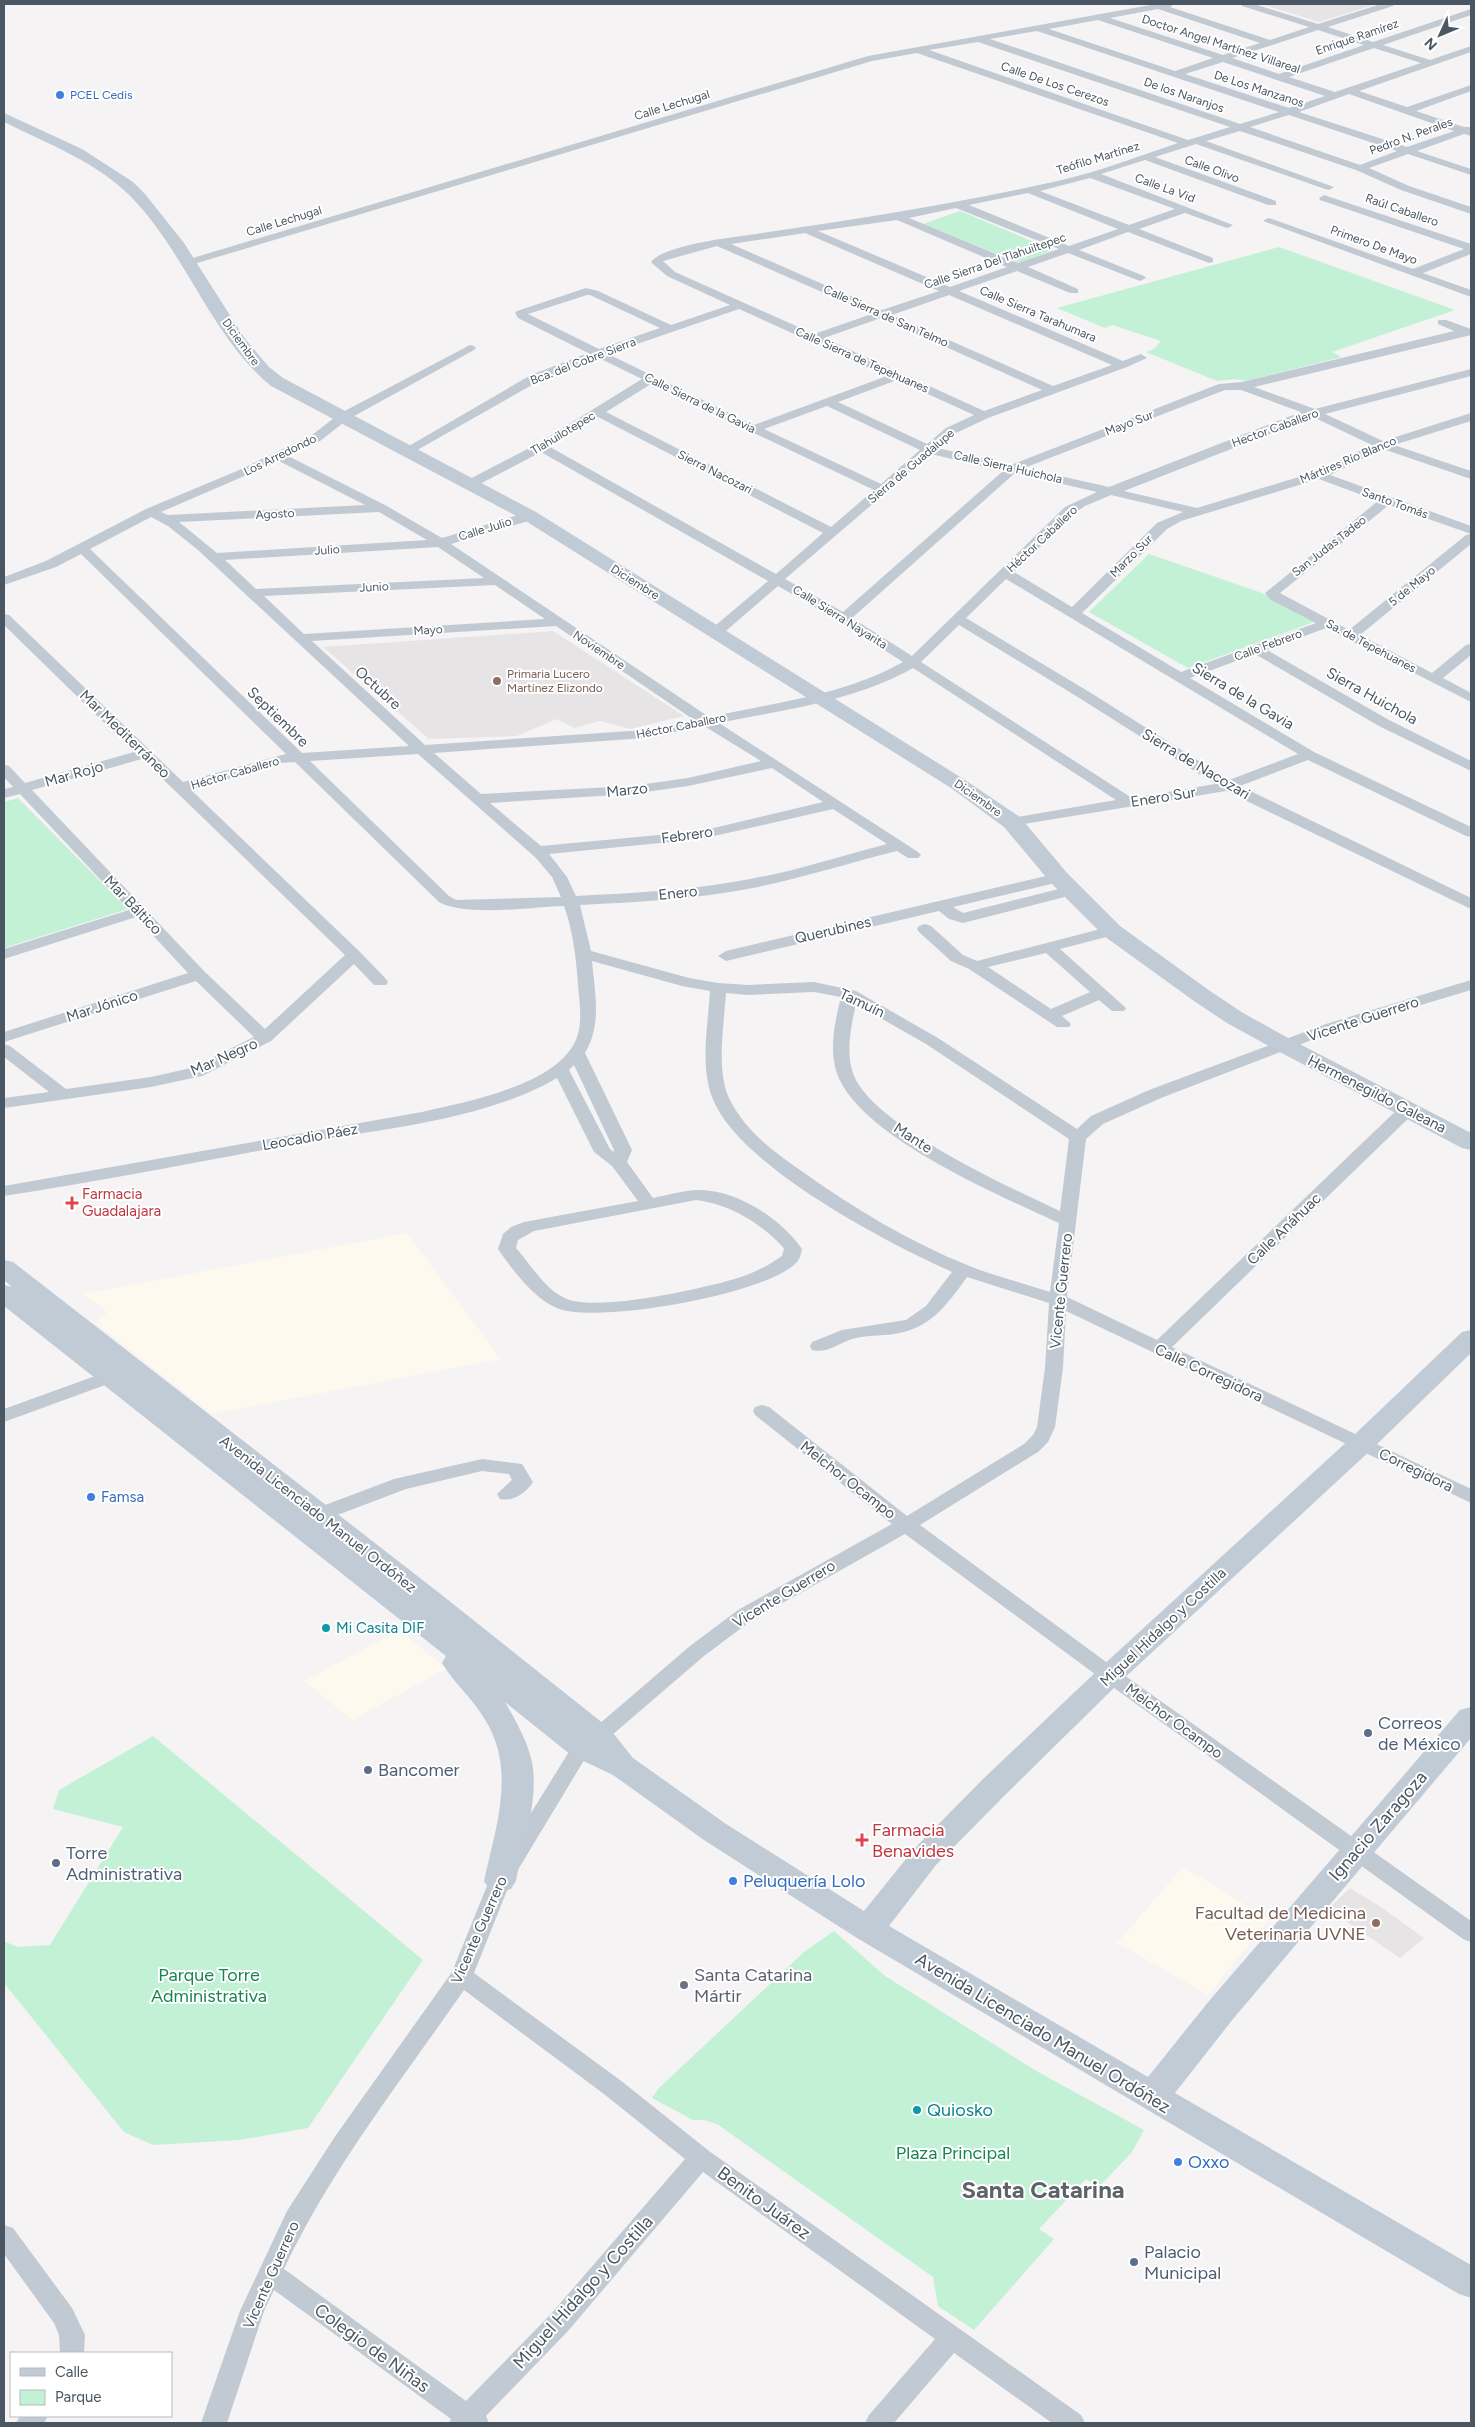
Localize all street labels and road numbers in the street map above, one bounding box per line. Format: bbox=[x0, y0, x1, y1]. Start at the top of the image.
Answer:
street label: Doctor Angel Martínez Villareal bbox=[1140, 12, 1302, 76]
street label: Enrique Ramírez bbox=[1314, 16, 1400, 58]
street label: Calle De Los Cerezos bbox=[999, 59, 1111, 109]
street label: De Los Manzanos bbox=[1212, 68, 1306, 110]
street label: De los Naranjos bbox=[1142, 75, 1226, 115]
street label: Calle Lechugal bbox=[633, 87, 711, 123]
street label: Pedro N. Perales bbox=[1368, 114, 1455, 158]
street label: Teófilo Martínez bbox=[1055, 139, 1141, 177]
street label: Calle Olivo bbox=[1183, 153, 1241, 185]
street label: Calle La Vid bbox=[1133, 171, 1197, 205]
street label: Raúl Caballero bbox=[1363, 191, 1441, 229]
street label: Calle Lechugal bbox=[245, 203, 323, 239]
street label: Primero De Mayo bbox=[1329, 223, 1419, 267]
street label: Calle Sierra Del Tlahuiltepec bbox=[922, 230, 1068, 292]
street label: Calle Sierra de San Telmo bbox=[821, 282, 951, 350]
street label: Calle Sierra Tarahumara bbox=[977, 283, 1099, 345]
street label: Diciembre bbox=[219, 316, 263, 369]
street label: Calle Sierra de Tepehuanes bbox=[793, 324, 931, 396]
street label: Bca. del Cobre Sierra bbox=[528, 334, 638, 388]
street label: Calle Sierra de la Gavia bbox=[642, 370, 758, 436]
street label: Hector Caballero bbox=[1230, 406, 1320, 450]
street label: Mayo Sur bbox=[1103, 407, 1155, 439]
street label: Tlahuilotepec bbox=[528, 408, 598, 458]
street label: Sierra de Guadalupe bbox=[865, 425, 957, 506]
street label: Los Arredondo bbox=[241, 431, 319, 479]
street label: Mártires Río Blanco bbox=[1298, 433, 1398, 487]
street label: Sierra Nacozari bbox=[675, 447, 755, 497]
street label: Calle Sierra Huichola bbox=[952, 448, 1064, 486]
street label: Santo Tomás bbox=[1360, 485, 1430, 522]
street label: Héctor Caballero bbox=[1004, 503, 1080, 575]
street label: Agosto bbox=[255, 506, 295, 522]
street label: San Judas Tadeo bbox=[1289, 513, 1369, 579]
street label: Calle Julio bbox=[457, 514, 513, 544]
street label: Marzo Sur bbox=[1107, 532, 1155, 580]
street label: Julio bbox=[314, 542, 340, 558]
street label: Diciembre bbox=[608, 562, 662, 603]
street label: 5 de Mayo bbox=[1386, 563, 1438, 609]
street label: Junio bbox=[359, 579, 389, 595]
street label: Calle Sierra Nayarita bbox=[790, 582, 890, 652]
street label: Sa. de Tepehuanes bbox=[1324, 616, 1419, 676]
street label: Mayo bbox=[413, 622, 443, 638]
street label: Calle Febrero bbox=[1232, 626, 1304, 664]
street label: Noviembre bbox=[570, 628, 628, 673]
street label: Sierra de la Gavia bbox=[1189, 659, 1297, 733]
street label: Octubre bbox=[351, 663, 405, 713]
street label: Sierra Huichola bbox=[1323, 663, 1421, 729]
street label: Septiembre bbox=[244, 683, 312, 751]
street label: Mar Mediterráneo bbox=[76, 686, 174, 782]
street label: Héctor Caballero bbox=[635, 710, 727, 742]
street label: Sierra de Nacozari bbox=[1139, 725, 1253, 803]
street label: Héctor Caballero bbox=[189, 754, 281, 792]
street label: Mar Rojo bbox=[43, 757, 106, 791]
street label: Diciembre bbox=[952, 777, 1005, 820]
street label: Marzo bbox=[605, 779, 649, 801]
street label: Enero Sur bbox=[1129, 783, 1197, 811]
street label: Febrero bbox=[660, 822, 714, 848]
street label: Mar Báltico bbox=[100, 872, 166, 939]
street label: Enero bbox=[658, 882, 699, 904]
street label: Querubines bbox=[793, 913, 873, 947]
street label: Tamuín bbox=[836, 985, 888, 1021]
street label: Mar Jónico bbox=[64, 986, 140, 1026]
street label: Vicente Guerrero bbox=[1305, 992, 1421, 1046]
street label: Mar Negro bbox=[188, 1034, 261, 1080]
street label: Hermenegildo Galeana bbox=[1305, 1051, 1449, 1137]
street label: Mante bbox=[890, 1119, 936, 1157]
street label: Leocadio Páez bbox=[261, 1120, 359, 1154]
street label: Calle Anáhuac bbox=[1243, 1189, 1325, 1269]
street label: Vicente Guerrero bbox=[1046, 1232, 1076, 1350]
street label: Calle Corregidora bbox=[1152, 1340, 1266, 1406]
street label: Avenida Licenciado Manuel Ordóñez bbox=[216, 1432, 420, 1596]
street label: Melchor Ocampo bbox=[797, 1437, 899, 1523]
street label: Corregidora bbox=[1376, 1444, 1456, 1496]
street label: Vicente Guerrero bbox=[730, 1556, 839, 1632]
street label: Miguel Hidalgo y Costilla bbox=[1096, 1564, 1230, 1690]
street label: Melchor Ocampo bbox=[1122, 1680, 1226, 1763]
street label: Ignacio Zaragoza bbox=[1324, 1767, 1432, 1885]
street label: Vicente Guerrero bbox=[447, 1873, 511, 1987]
street label: Avenida Licenciado Manuel Ordóñez bbox=[912, 1948, 1175, 2118]
street label: Benito Juárez bbox=[713, 2162, 815, 2244]
street label: Miguel Hidalgo y Costilla bbox=[508, 2211, 658, 2373]
street label: Vicente Guerrero bbox=[239, 2218, 303, 2332]
street label: Colegio de Niñas bbox=[310, 2299, 434, 2397]

